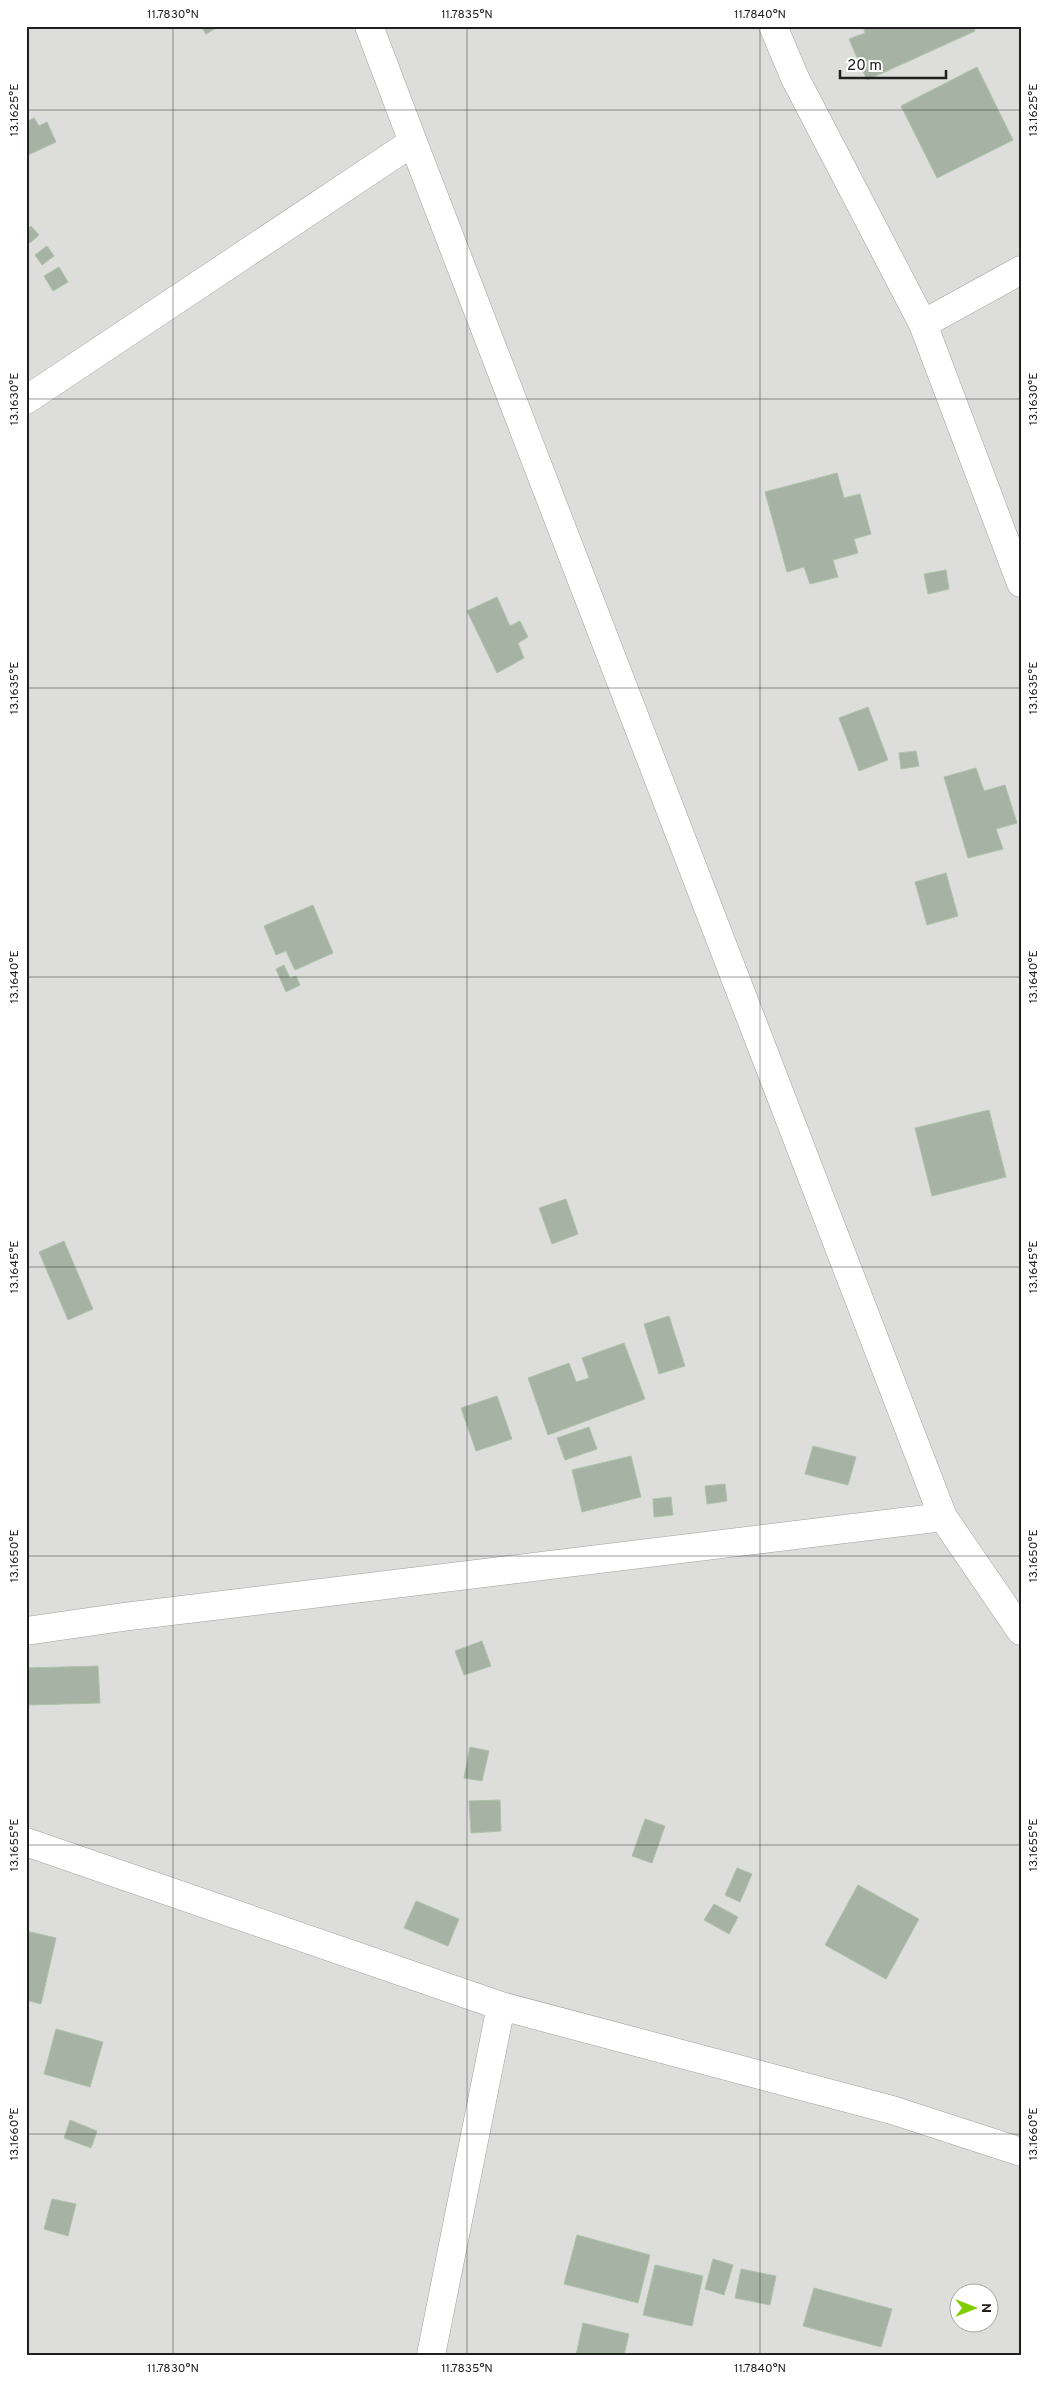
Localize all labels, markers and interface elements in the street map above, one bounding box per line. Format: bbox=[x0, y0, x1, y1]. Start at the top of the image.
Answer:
text: 11.7830°N bbox=[147, 7, 199, 23]
text: 11.7835°N bbox=[441, 7, 493, 23]
text: 11.7840°N bbox=[734, 7, 786, 23]
scale bar bbox=[840, 48, 946, 80]
text: 20 m bbox=[847, 57, 882, 76]
text: 13.1625°E bbox=[7, 84, 23, 136]
text: 13.1625°E bbox=[1026, 84, 1042, 136]
text: 13.1630°E bbox=[7, 373, 23, 425]
text: 13.1630°E bbox=[1026, 373, 1042, 425]
text: 13.1635°E bbox=[7, 662, 23, 714]
text: 13.1635°E bbox=[1026, 662, 1042, 714]
text: 13.1640°E bbox=[7, 950, 23, 1004]
text: 13.1640°E bbox=[1026, 950, 1042, 1004]
text: 13.1645°E bbox=[7, 1241, 23, 1293]
text: 13.1645°E bbox=[1026, 1241, 1042, 1293]
text: 13.1650°E bbox=[7, 1529, 23, 1583]
text: 13.1650°E bbox=[1026, 1529, 1042, 1583]
text: 13.1655°E bbox=[7, 1819, 23, 1871]
text: 13.1655°E bbox=[1026, 1819, 1042, 1871]
text: 13.1660°E bbox=[7, 2108, 23, 2160]
text: 13.1660°E bbox=[1026, 2108, 1042, 2160]
north arrow bbox=[950, 2284, 1000, 2334]
text: N bbox=[977, 2303, 994, 2313]
text: 11.7830°N bbox=[147, 2361, 199, 2377]
text: 11.7835°N bbox=[441, 2361, 493, 2377]
text: 11.7840°N bbox=[734, 2361, 786, 2377]

